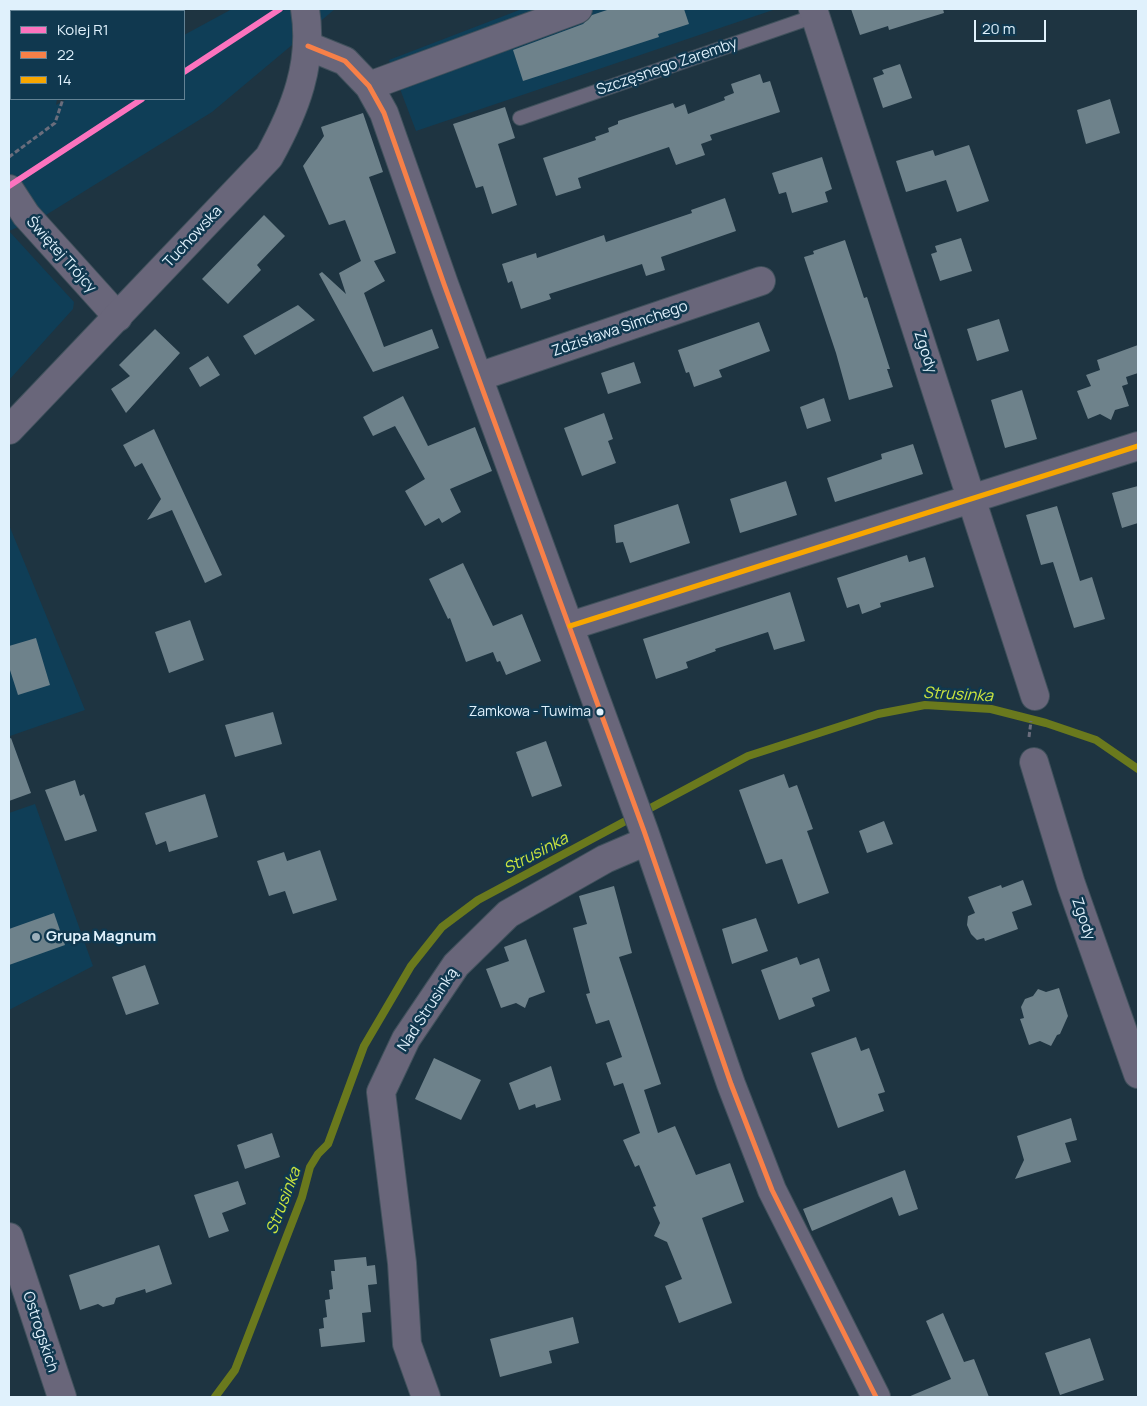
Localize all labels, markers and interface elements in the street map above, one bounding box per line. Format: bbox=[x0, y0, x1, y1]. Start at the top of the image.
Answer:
legend bbox=[10, 10, 185, 100]
scale bar bbox=[977, 10, 1050, 42]
text: 20 m bbox=[982, 18, 1015, 39]
text: Kolej R1 bbox=[57, 19, 109, 40]
street label: Szczęsnego Zaremby bbox=[594, 34, 740, 100]
text: 22 bbox=[57, 44, 74, 65]
text: 14 bbox=[57, 69, 72, 90]
street label: Tuchowska bbox=[160, 202, 226, 272]
street label: Świętej Trójcy bbox=[22, 213, 100, 297]
street label: Zdzisława Simchego bbox=[550, 297, 690, 361]
street label: Zgody bbox=[910, 328, 940, 376]
water label: Strusinka bbox=[923, 684, 993, 706]
place label: Zamkowa - Tuwima bbox=[469, 704, 591, 720]
marker: Zamkowa - Tuwima bbox=[595, 707, 605, 717]
water label: Strusinka bbox=[501, 829, 571, 879]
street label: Zgody bbox=[1067, 895, 1099, 943]
place label: Grupa Magnum bbox=[46, 928, 156, 946]
marker: Grupa Magnum bbox=[30, 931, 42, 943]
street label: Nad Strusinką bbox=[394, 965, 462, 1055]
water label: Strusinka bbox=[262, 1165, 306, 1237]
street label: Ostrogskich bbox=[18, 1289, 62, 1375]

